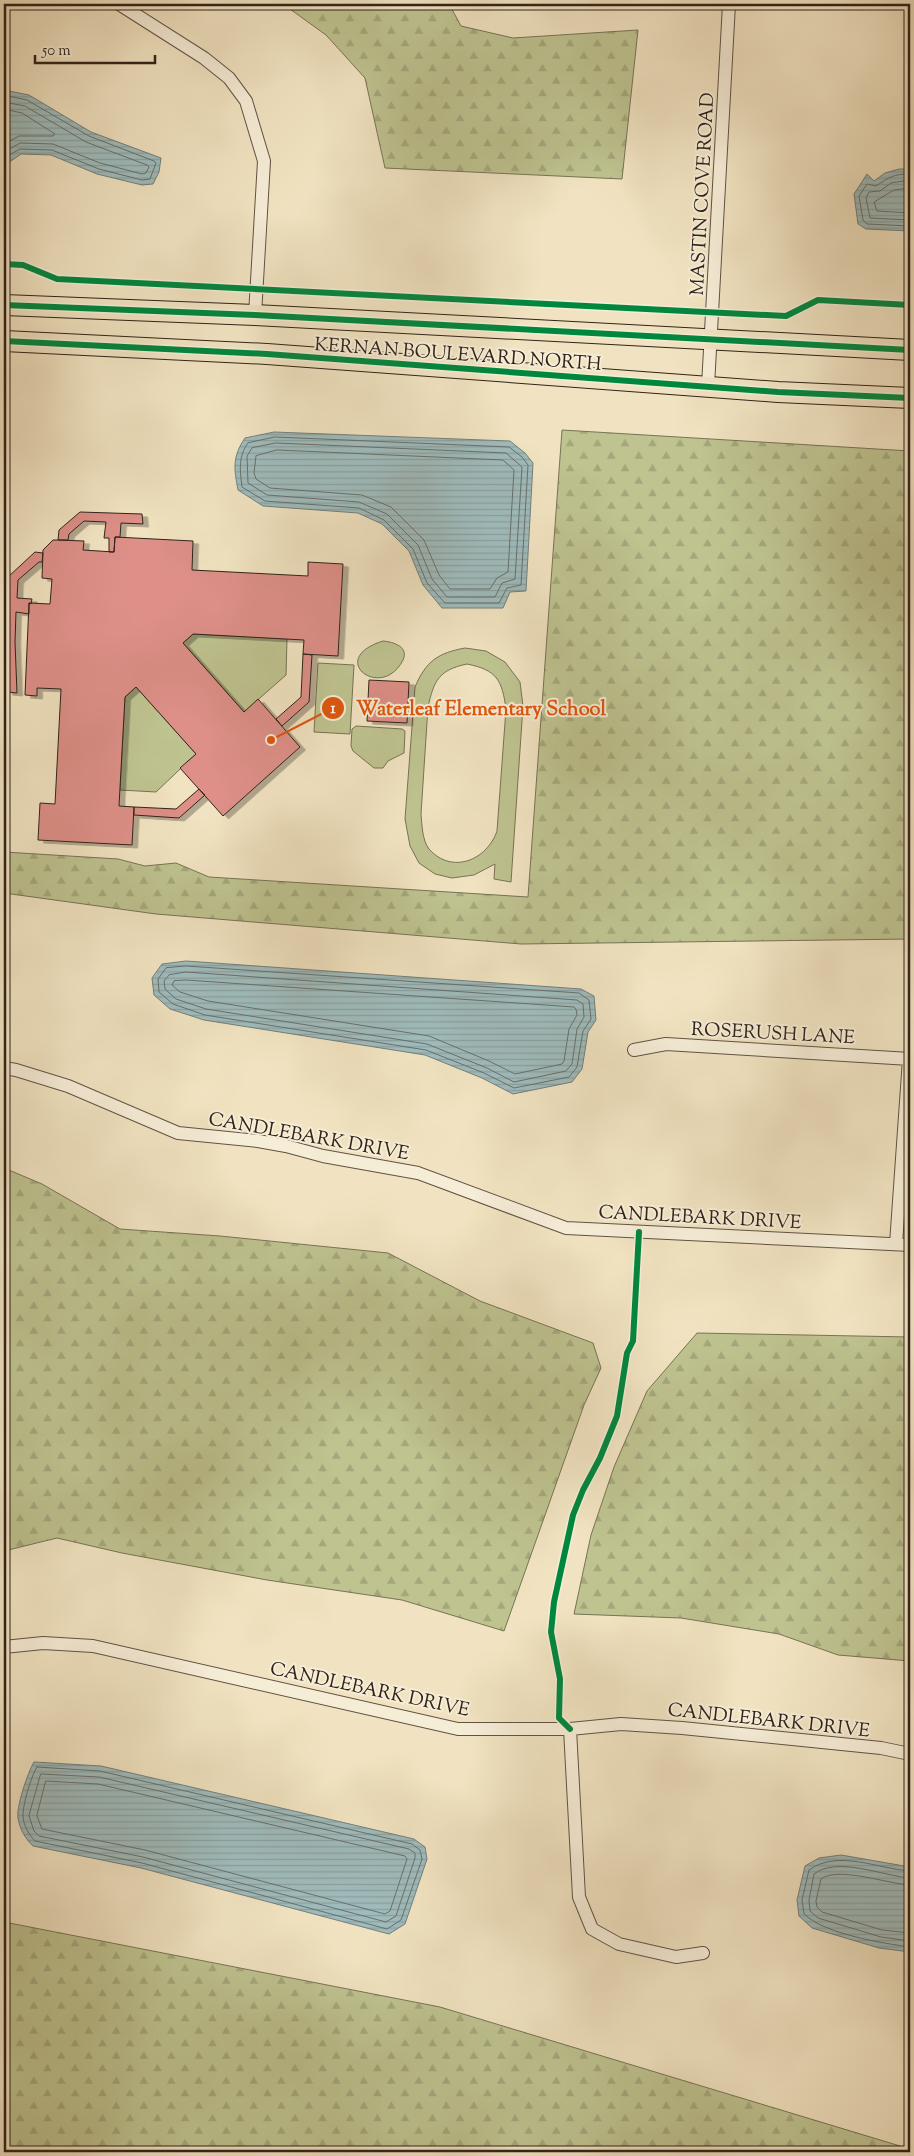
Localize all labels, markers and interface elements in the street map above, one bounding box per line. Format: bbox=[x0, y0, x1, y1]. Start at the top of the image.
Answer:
scale bar bbox=[35, 32, 155, 64]
text: 50 m bbox=[41, 41, 71, 62]
street label: MASTIN COVE ROAD bbox=[685, 92, 722, 296]
street label: KERNAN BOULEVARD NORTH bbox=[313, 332, 602, 379]
callout: Waterleaf Elementary School bbox=[321, 690, 616, 725]
text: Waterleaf Elementary School bbox=[356, 696, 606, 725]
text: 1 bbox=[330, 699, 336, 720]
street label: ROSERUSH LANE bbox=[690, 1017, 856, 1052]
street label: CANDLEBARK DRIVE bbox=[206, 1107, 411, 1168]
street label: CANDLEBARK DRIVE bbox=[598, 1200, 803, 1237]
street label: CANDLEBARK DRIVE bbox=[267, 1656, 472, 1725]
street label: CANDLEBARK DRIVE bbox=[666, 1697, 872, 1746]

